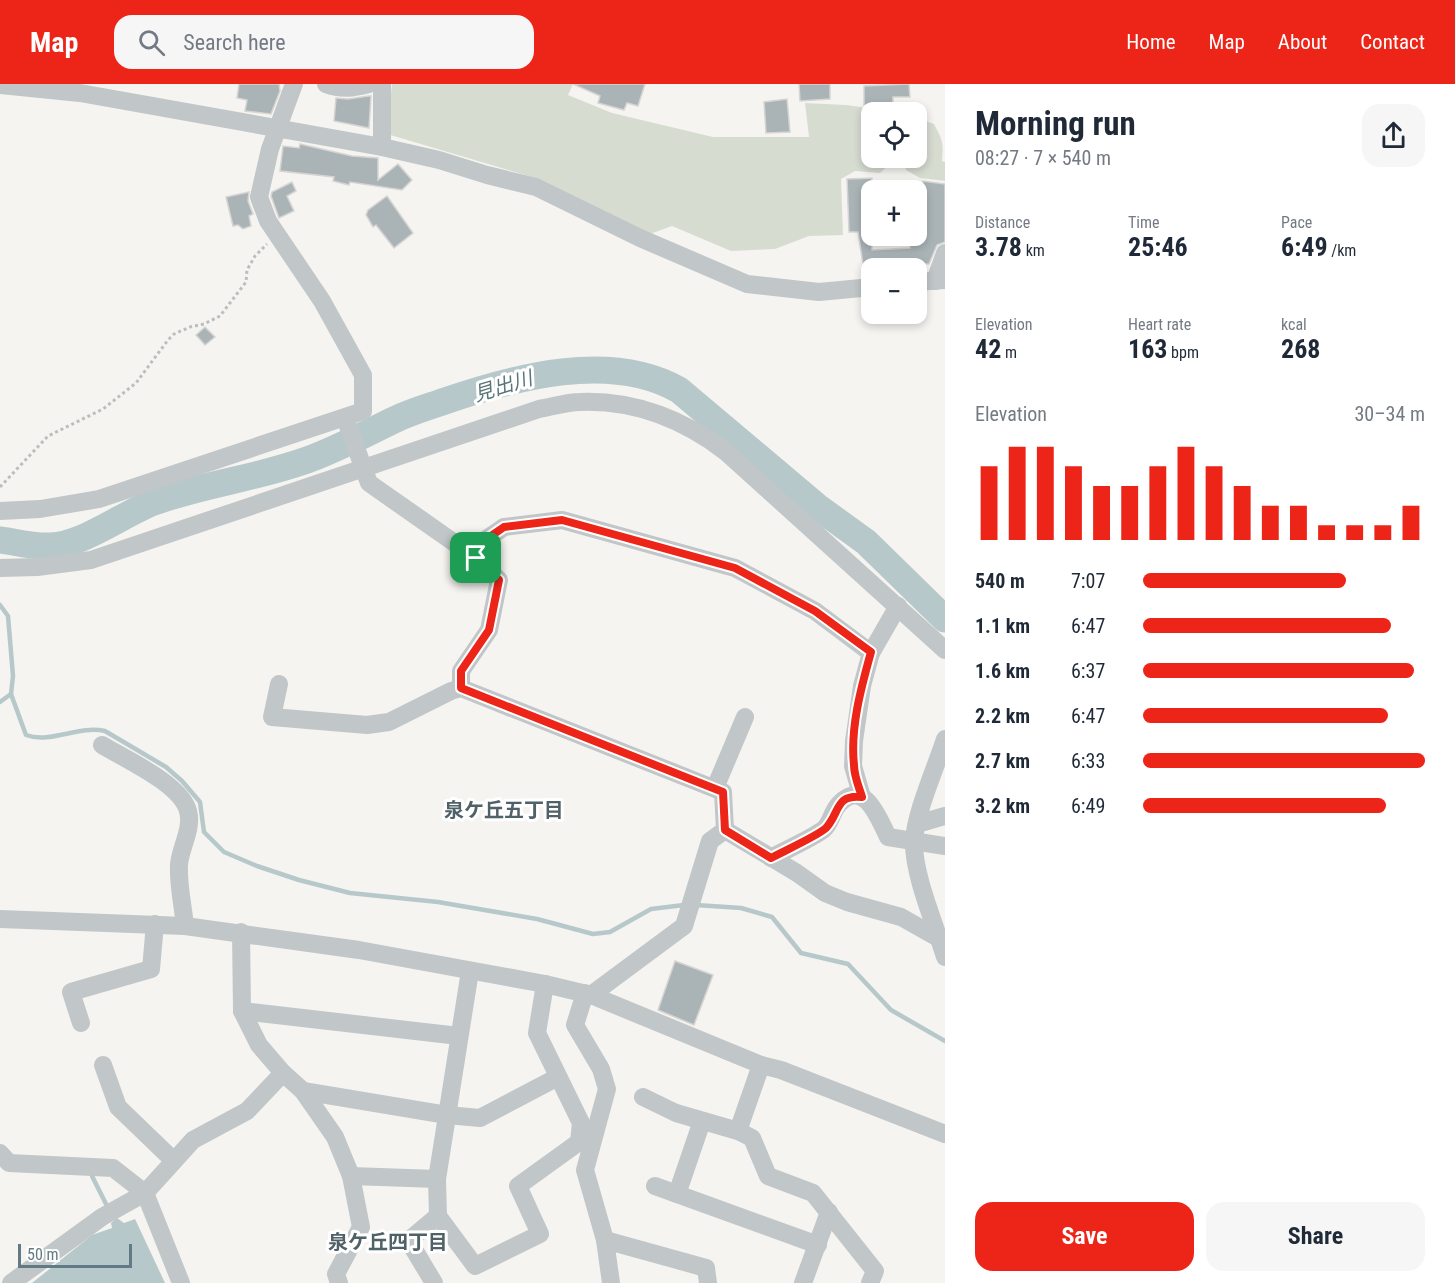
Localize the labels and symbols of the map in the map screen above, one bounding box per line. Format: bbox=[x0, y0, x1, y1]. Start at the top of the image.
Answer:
water label: 見出川 bbox=[471, 365, 537, 406]
pin bbox=[450, 532, 501, 583]
district label: 泉ケ丘五丁目 bbox=[444, 798, 564, 822]
district label: 泉ケ丘四丁目 bbox=[328, 1230, 448, 1254]
scale bar bbox=[18, 1241, 132, 1268]

